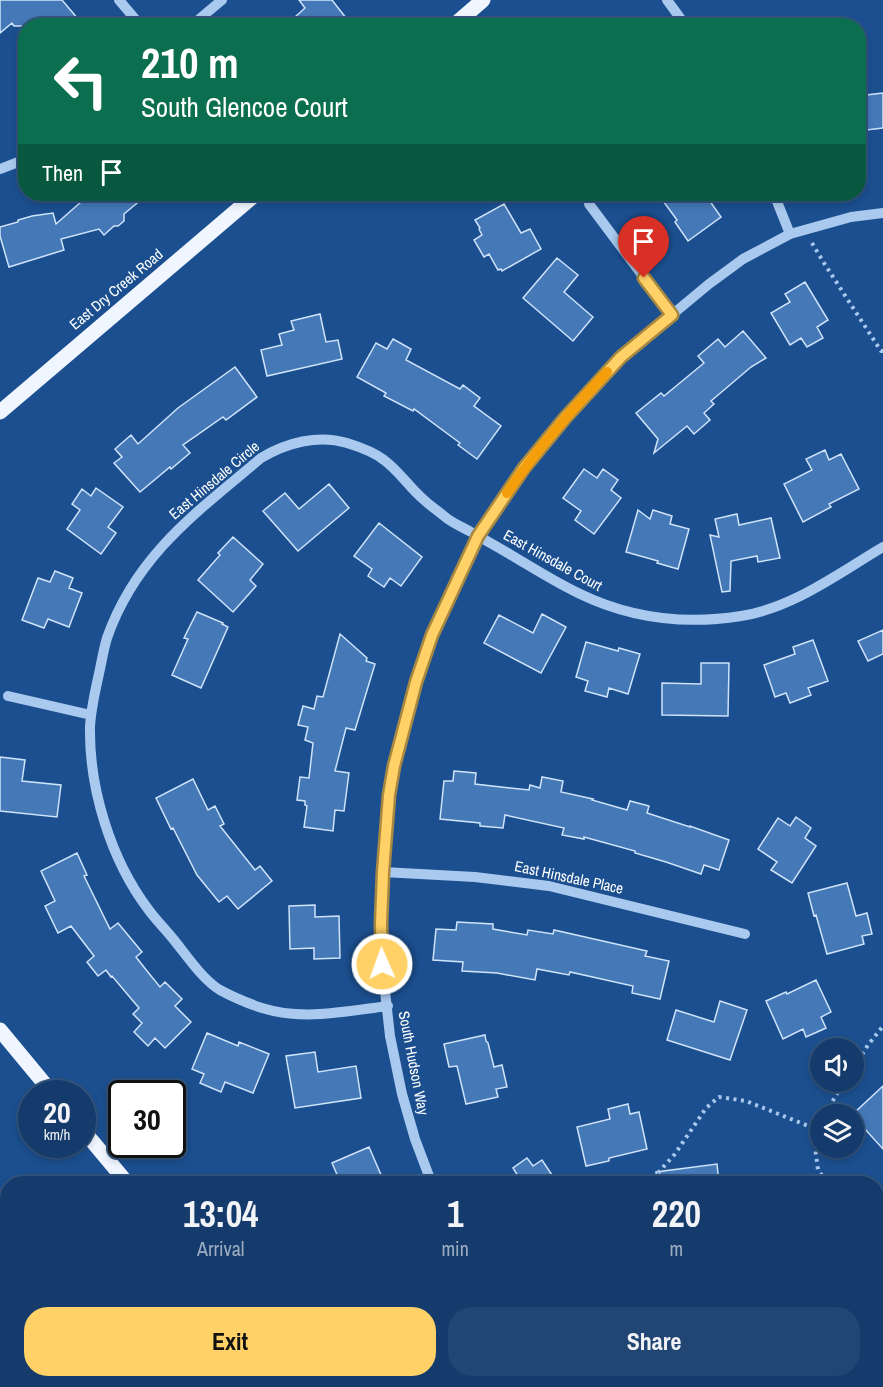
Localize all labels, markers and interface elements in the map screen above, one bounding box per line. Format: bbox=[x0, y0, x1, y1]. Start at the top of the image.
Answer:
text: 210 m bbox=[141, 35, 239, 91]
icon: left bbox=[42, 42, 120, 120]
text: South Glencoe Court bbox=[141, 89, 348, 125]
icon: arrive bbox=[95, 156, 128, 189]
text: Then bbox=[42, 158, 83, 188]
pin bbox=[618, 216, 669, 278]
icon: arrive bbox=[627, 225, 660, 258]
street label: East Dry Creek Road bbox=[65, 244, 167, 334]
street label: East Hinsdale Circle bbox=[164, 436, 264, 524]
street label: East Hinsdale Court bbox=[500, 524, 607, 596]
street label: East Hinsdale Place bbox=[513, 855, 626, 899]
position arrow bbox=[350, 932, 414, 996]
street label: South Hudson Way bbox=[394, 1009, 435, 1118]
map controls bbox=[810, 1038, 864, 1158]
button: sound bbox=[810, 1038, 864, 1092]
speed limit sign: 30 bbox=[108, 1080, 186, 1158]
text: 20 bbox=[43, 1092, 71, 1132]
button: layers bbox=[810, 1104, 864, 1158]
text: km/h bbox=[44, 1124, 70, 1145]
text: 13:04 bbox=[183, 1190, 258, 1238]
text: 1 bbox=[447, 1190, 463, 1238]
text: 220 bbox=[652, 1190, 701, 1238]
text: Arrival bbox=[197, 1235, 244, 1262]
text: min bbox=[441, 1235, 469, 1262]
text: m bbox=[670, 1235, 683, 1262]
button: Exit bbox=[24, 1307, 436, 1376]
button: Share bbox=[448, 1307, 860, 1376]

